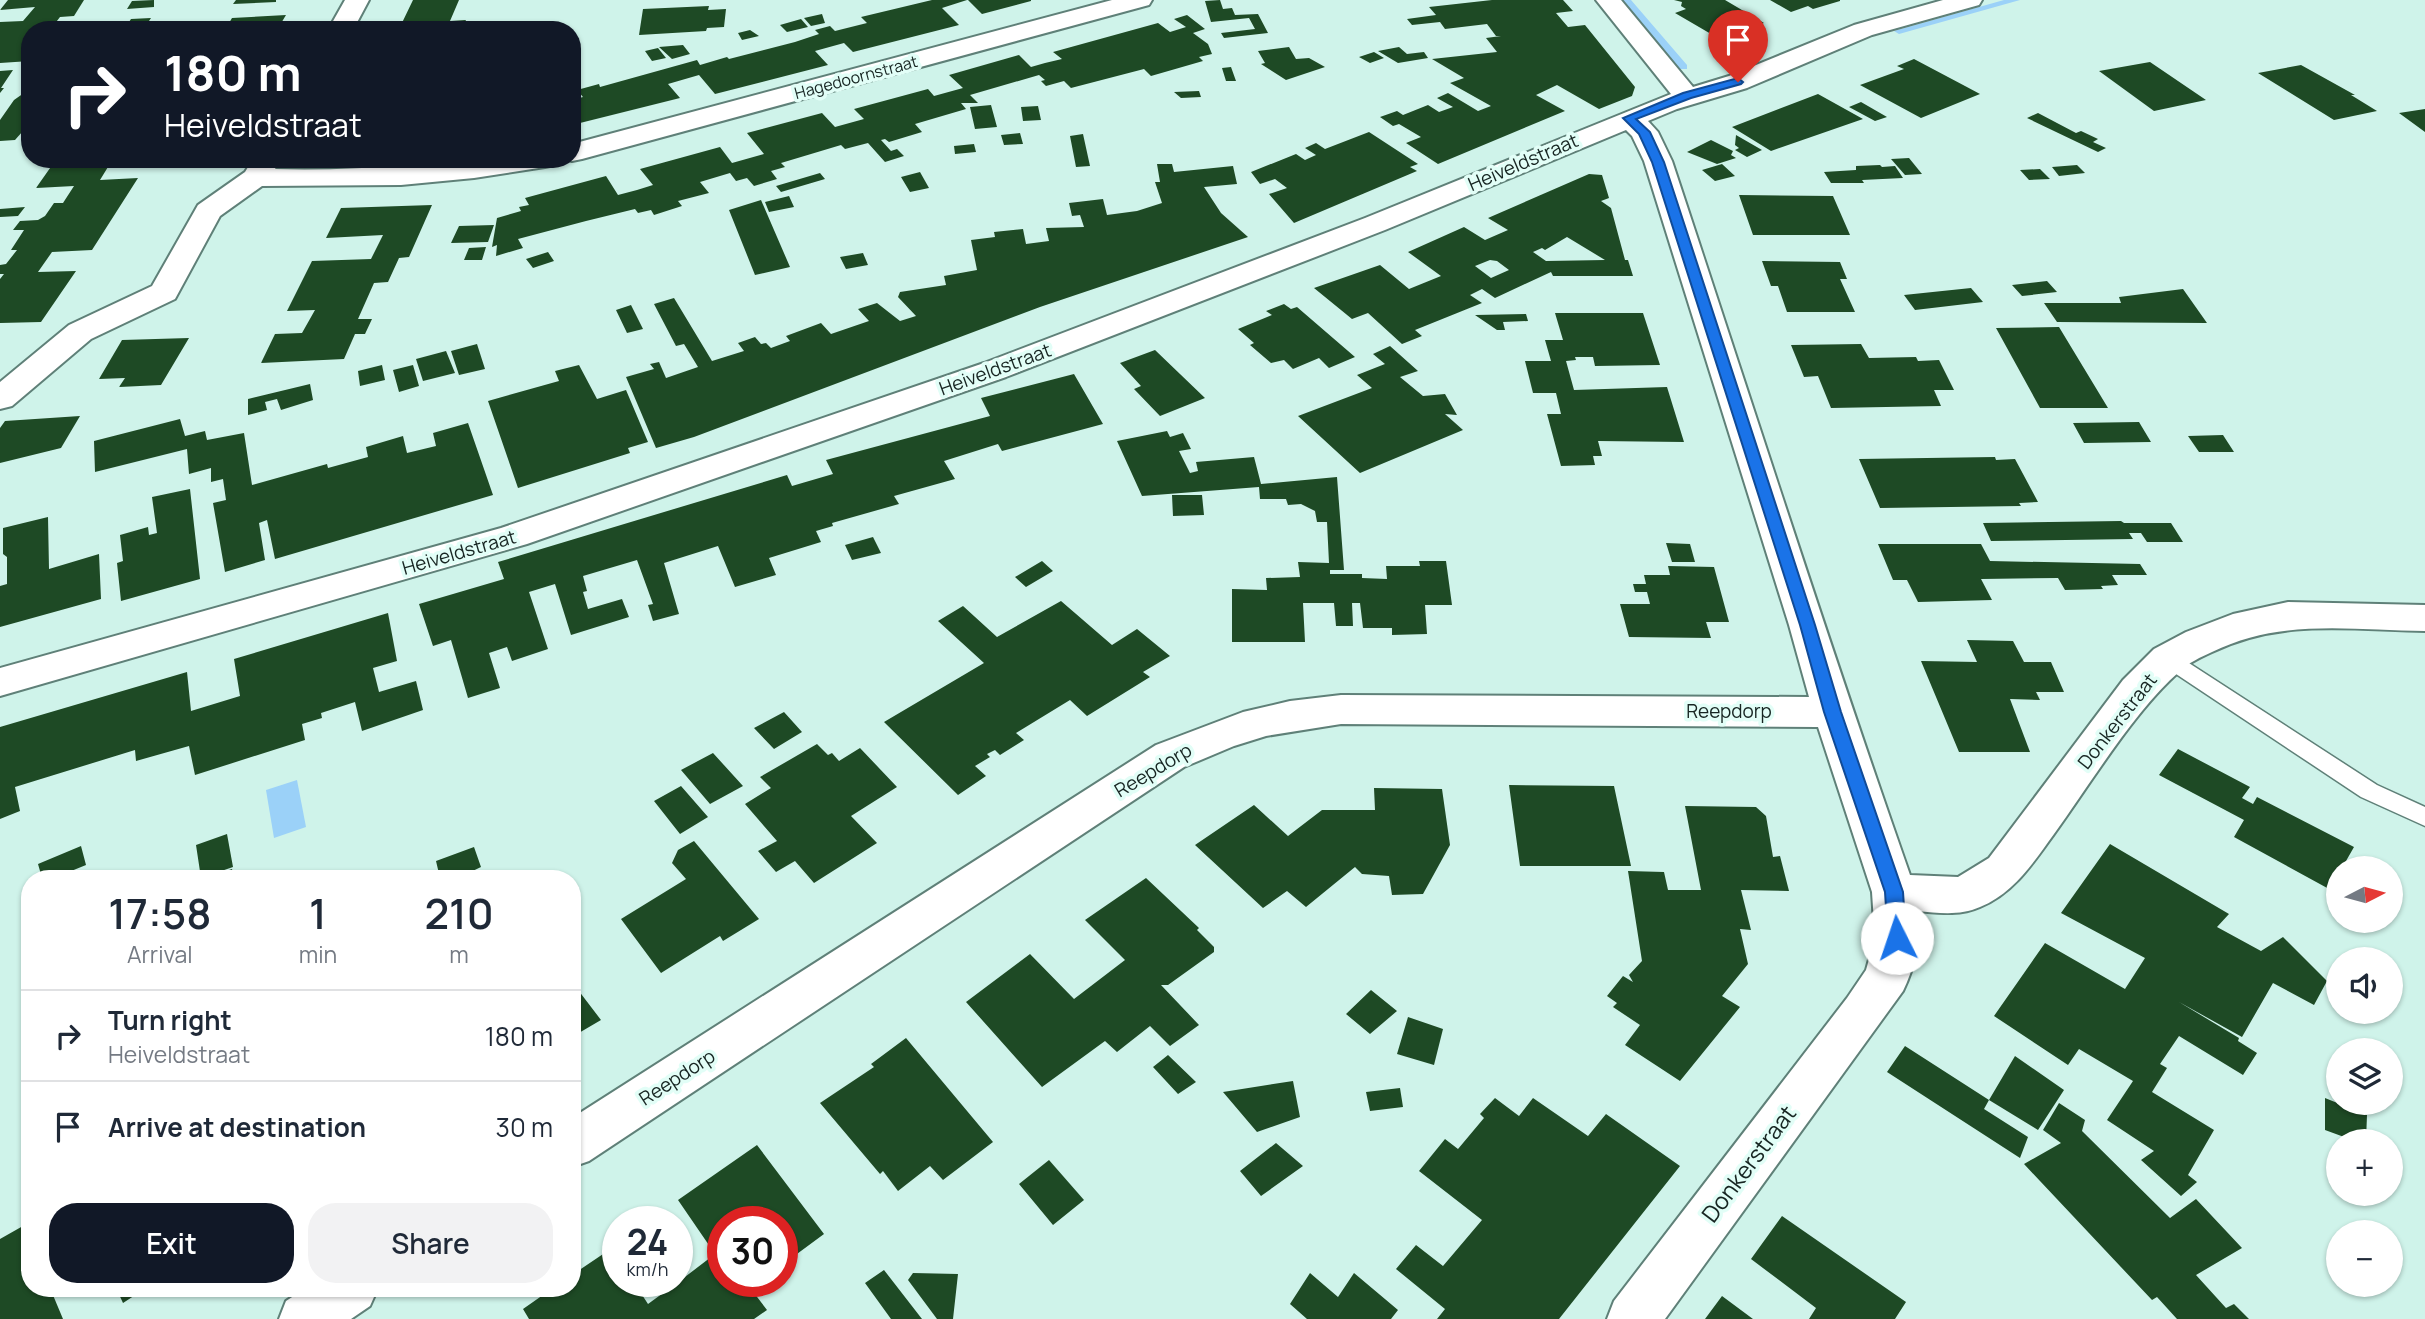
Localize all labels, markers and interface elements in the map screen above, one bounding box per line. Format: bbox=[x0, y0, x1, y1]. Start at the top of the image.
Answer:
pin bbox=[1708, 10, 1768, 82]
icon: arrive bbox=[1719, 21, 1757, 59]
text: 180 m bbox=[164, 39, 302, 106]
icon: right bbox=[49, 49, 140, 140]
street label: Hagedoornstraat bbox=[792, 50, 920, 104]
text: Heiveldstraat bbox=[164, 103, 362, 147]
street label: Heiveldstraat bbox=[1464, 127, 1582, 197]
street label: Heiveldstraat bbox=[935, 337, 1055, 401]
street label: Heiveldstraat bbox=[399, 523, 519, 581]
street label: Donkerstraat bbox=[2071, 668, 2163, 774]
street label: Reepdorp bbox=[1686, 698, 1772, 724]
street label: Reepdorp bbox=[1110, 737, 1196, 803]
north arrow bbox=[2326, 856, 2403, 933]
map controls bbox=[2326, 856, 2403, 1297]
text: 17:58 bbox=[108, 884, 211, 942]
text: 1 bbox=[309, 884, 327, 942]
text: 210 bbox=[424, 884, 494, 942]
position arrow bbox=[1860, 901, 1934, 975]
text: Arrival bbox=[127, 938, 193, 970]
text: min bbox=[299, 938, 337, 970]
text: m bbox=[449, 938, 469, 970]
button: sound bbox=[2326, 947, 2403, 1024]
text: Turn right bbox=[108, 1002, 232, 1038]
icon: right bbox=[49, 1017, 87, 1055]
text: 180 m bbox=[485, 1018, 553, 1054]
text: Heiveldstraat bbox=[108, 1038, 250, 1070]
button: layers bbox=[2326, 1038, 2403, 1115]
street label: Reepdorp bbox=[634, 1043, 720, 1111]
street label: Donkerstraat bbox=[1694, 1098, 1803, 1229]
icon: arrive bbox=[49, 1108, 87, 1146]
text: Arrive at destination bbox=[108, 1109, 366, 1145]
text: 30 m bbox=[496, 1109, 553, 1145]
button: + bbox=[2326, 1129, 2403, 1206]
button: Exit bbox=[49, 1203, 294, 1283]
button: Share bbox=[308, 1203, 553, 1283]
speed limit sign: 30 bbox=[707, 1206, 798, 1297]
text: 24 bbox=[627, 1218, 668, 1266]
button: − bbox=[2326, 1220, 2403, 1297]
text: km/h bbox=[627, 1257, 668, 1281]

